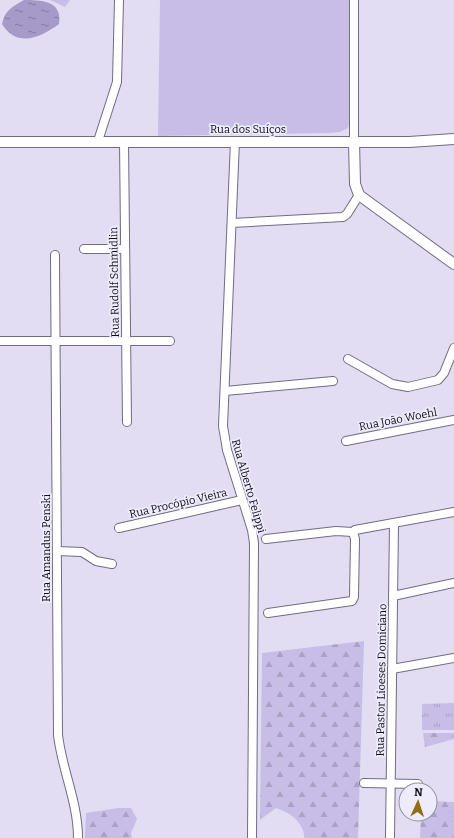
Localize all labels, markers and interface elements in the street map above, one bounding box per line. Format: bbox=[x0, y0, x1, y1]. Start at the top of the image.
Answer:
street label: Rua dos Suíços bbox=[210, 123, 286, 136]
street label: Rua Rudolf Schmidlin bbox=[107, 227, 122, 337]
street label: Rua João Woehl bbox=[358, 406, 438, 433]
street label: Rua Alberto Felippi bbox=[229, 438, 268, 535]
street label: Rua Procópio Vieira bbox=[128, 486, 228, 521]
street label: Rua Amandus Penski bbox=[40, 493, 53, 602]
street label: Rua Pastor Lioeses Domiciano bbox=[374, 603, 389, 757]
north arrow bbox=[398, 782, 438, 822]
text: N bbox=[414, 786, 424, 799]

